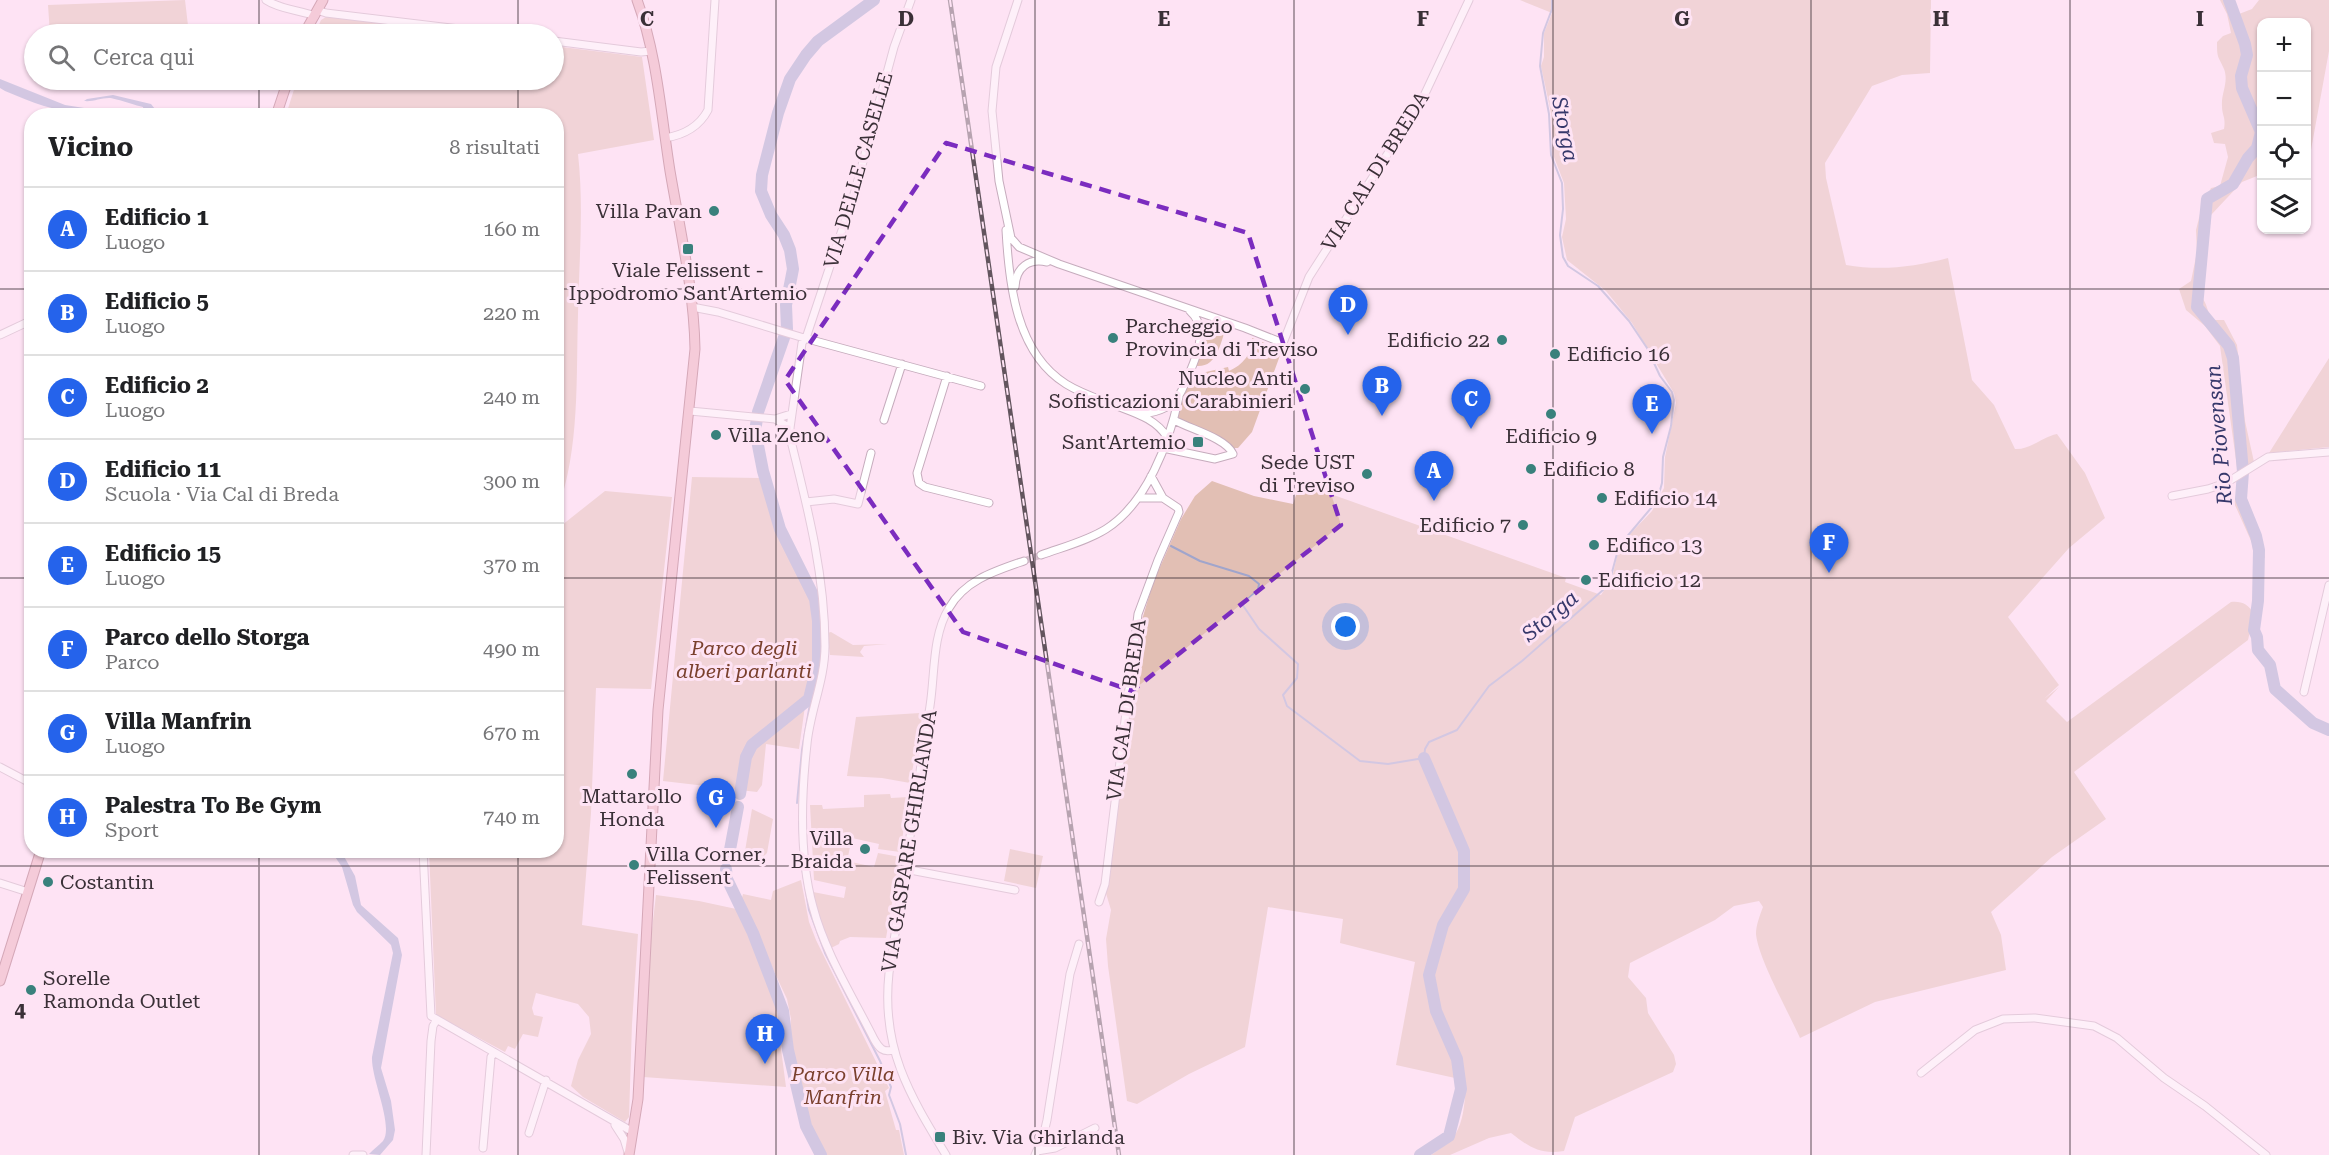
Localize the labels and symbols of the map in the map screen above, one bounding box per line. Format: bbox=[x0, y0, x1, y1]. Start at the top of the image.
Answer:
text: C bbox=[640, 7, 654, 31]
text: D bbox=[898, 7, 914, 31]
text: E bbox=[1158, 7, 1171, 31]
text: F bbox=[1417, 7, 1429, 31]
text: G bbox=[1674, 7, 1690, 31]
text: H bbox=[1933, 7, 1949, 31]
text: I bbox=[2196, 7, 2204, 31]
street label: VIA DELLE CASELLE bbox=[818, 69, 898, 271]
street label: VIA CAL DI BREDA bbox=[1316, 87, 1434, 255]
water label: Storga bbox=[1547, 93, 1583, 164]
place label: Villa Pavan bbox=[596, 199, 702, 223]
marker: Villa Pavan bbox=[707, 204, 721, 218]
marker: Viale Felissent - Ippodromo Sant'Artemio bbox=[681, 242, 695, 256]
place label: Viale Felissent - Ippodromo Sant'Artemio bbox=[569, 258, 807, 305]
pin: D bbox=[1328, 286, 1368, 335]
place label: Parcheggio Provincia di Treviso bbox=[1125, 314, 1318, 361]
place label: Edificio 22 bbox=[1387, 328, 1490, 352]
marker: Parcheggio Provincia di Treviso bbox=[1106, 331, 1120, 345]
marker: Edificio 22 bbox=[1495, 333, 1509, 347]
place label: Edificio 16 bbox=[1567, 342, 1670, 366]
marker: Edificio 16 bbox=[1548, 347, 1562, 361]
water label: Rio Piovensan bbox=[2201, 364, 2237, 507]
place label: Nucleo Anti Sofisticazioni Carabinieri bbox=[1049, 366, 1293, 413]
pin: B bbox=[1362, 366, 1402, 416]
pin: C bbox=[1452, 380, 1490, 429]
marker: Nucleo Anti Sofisticazioni Carabinieri bbox=[1298, 382, 1312, 396]
pin: E bbox=[1632, 384, 1672, 434]
marker: Edificio 9 bbox=[1544, 407, 1558, 421]
place label: Villa Zeno bbox=[728, 423, 825, 447]
place label: Edificio 9 bbox=[1505, 424, 1597, 448]
marker: Villa Zeno bbox=[709, 428, 723, 442]
place label: Sant'Artemio bbox=[1062, 430, 1186, 454]
marker: Sant'Artemio bbox=[1191, 435, 1205, 449]
place label: Sede UST di Treviso bbox=[1259, 450, 1355, 497]
pin: A bbox=[1414, 452, 1454, 501]
place label: Edificio 8 bbox=[1543, 457, 1635, 481]
marker: Edificio 8 bbox=[1524, 462, 1538, 476]
marker: Sede UST di Treviso bbox=[1360, 467, 1374, 481]
place label: Edificio 14 bbox=[1614, 486, 1718, 510]
marker: Edificio 14 bbox=[1595, 491, 1609, 505]
place label: Edificio 7 bbox=[1419, 513, 1511, 537]
marker: Edificio 7 bbox=[1516, 518, 1530, 532]
pin: F bbox=[1810, 524, 1848, 573]
place label: Edifico 13 bbox=[1606, 533, 1703, 557]
marker: Edifico 13 bbox=[1587, 538, 1601, 552]
place label: Edificio 12 bbox=[1598, 568, 1701, 592]
marker: Edificio 12 bbox=[1579, 573, 1593, 587]
water label: Storga bbox=[1516, 586, 1583, 647]
your location bbox=[1331, 612, 1360, 641]
street label: VIA CAL DI BREDA bbox=[1101, 617, 1151, 803]
park label: Parco degli alberi parlanti bbox=[676, 636, 812, 683]
street label: VIA GASPARE GHIRLANDA bbox=[876, 708, 942, 974]
marker: Mattarollo Honda bbox=[625, 767, 639, 781]
pin: G bbox=[696, 778, 736, 828]
place label: Mattarollo Honda bbox=[582, 784, 682, 831]
place label: Villa Braida bbox=[791, 826, 853, 873]
place label: Villa Corner, Felissent bbox=[646, 842, 766, 889]
marker: Villa Braida bbox=[858, 842, 872, 856]
marker: Villa Corner, Felissent bbox=[627, 858, 641, 872]
place label: Costantin bbox=[60, 870, 154, 894]
marker: Costantin bbox=[41, 875, 55, 889]
place label: Sorelle Ramonda Outlet bbox=[43, 966, 201, 1013]
marker: Sorelle Ramonda Outlet bbox=[24, 983, 38, 997]
text: 4 bbox=[14, 998, 26, 1022]
pin: H bbox=[746, 1014, 784, 1064]
park label: Parco Villa Manfrin bbox=[790, 1062, 895, 1109]
place label: Biv. Via Ghirlanda bbox=[952, 1125, 1125, 1149]
marker: Biv. Via Ghirlanda bbox=[933, 1130, 947, 1144]

